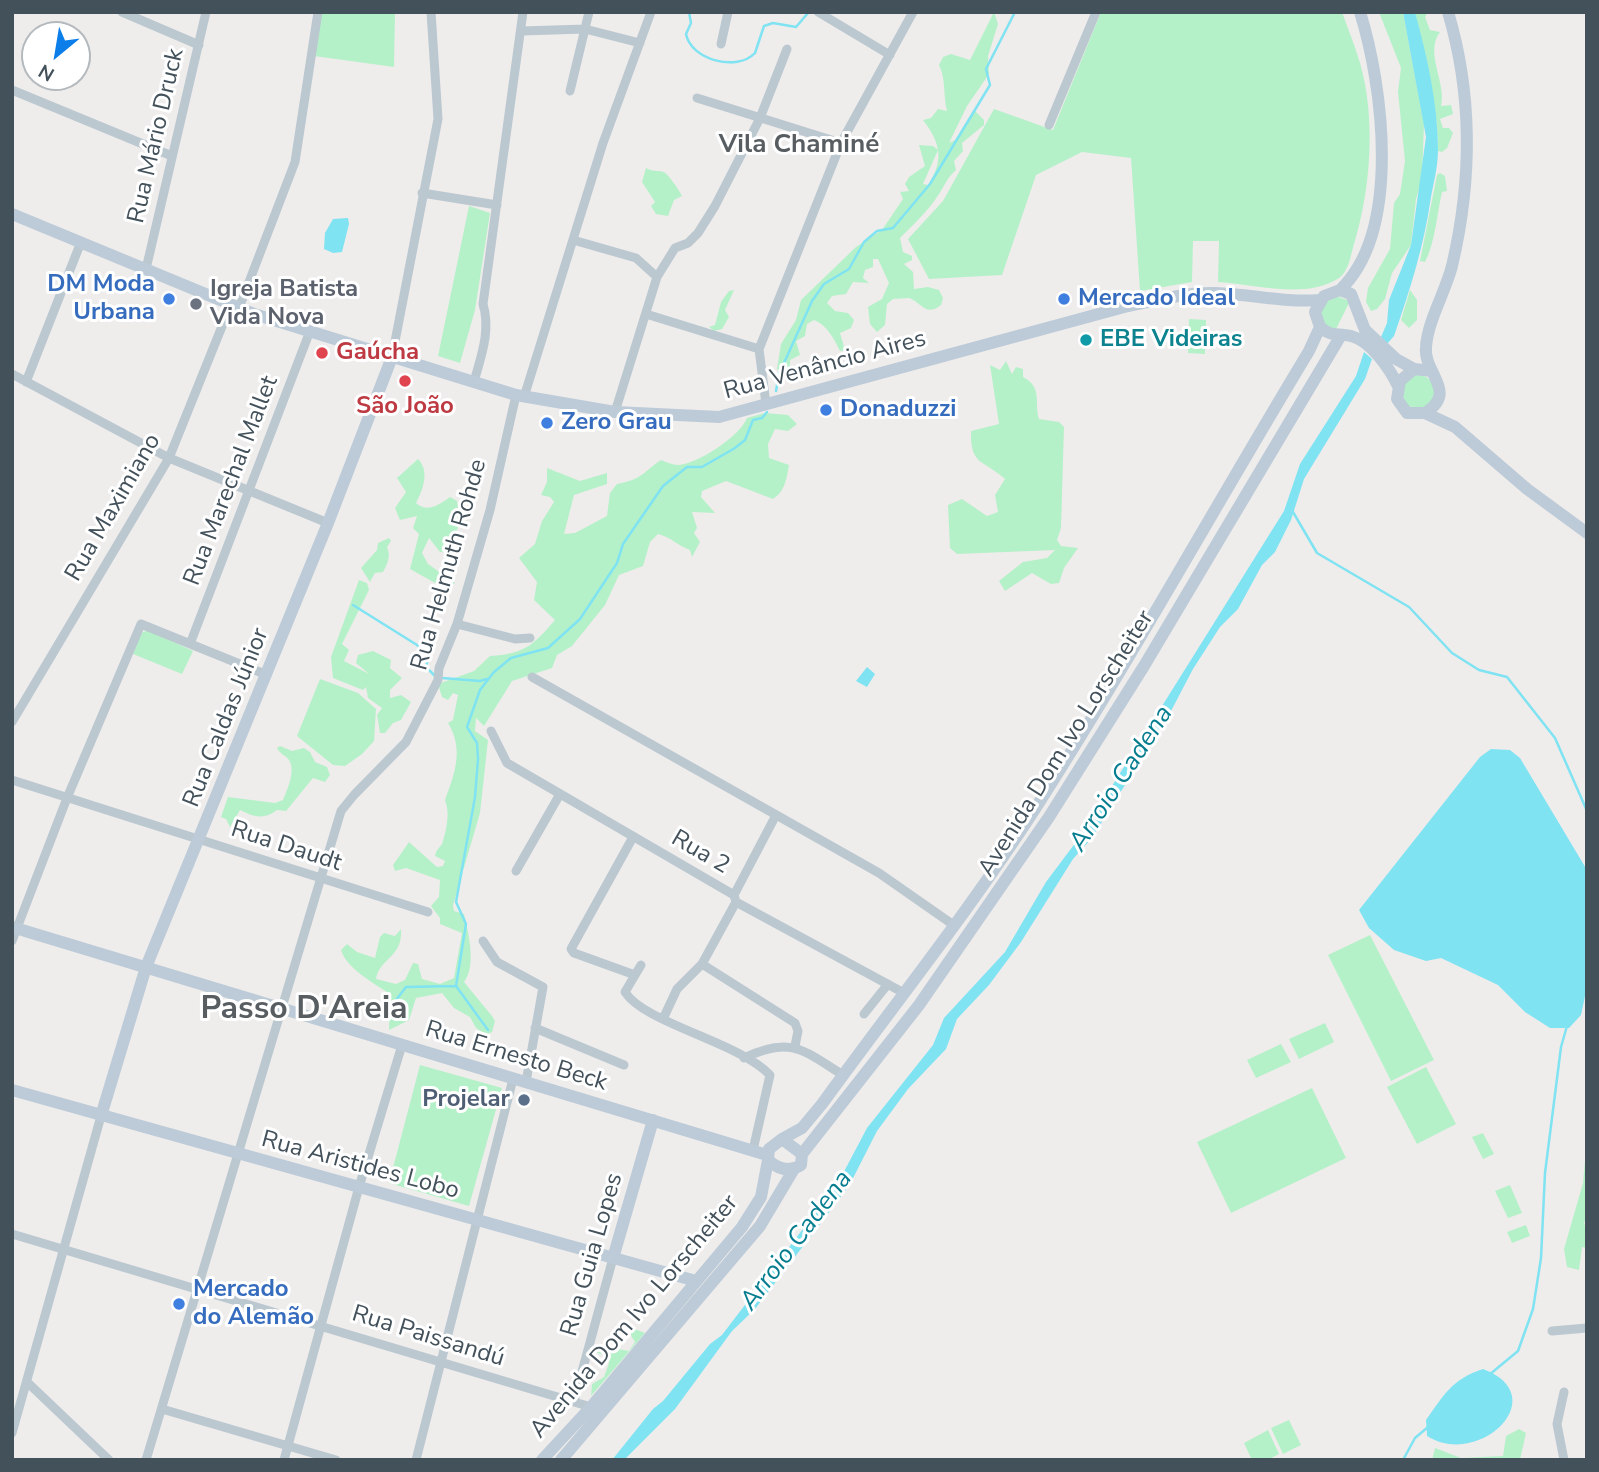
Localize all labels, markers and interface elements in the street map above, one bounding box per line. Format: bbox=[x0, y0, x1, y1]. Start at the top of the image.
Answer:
north arrow bbox=[21, 21, 91, 91]
street label: Rua Mário Druck bbox=[123, 46, 191, 226]
text: N bbox=[34, 58, 59, 87]
district label: Vila Chaminé bbox=[719, 130, 879, 162]
place label: DM Moda Urbana bbox=[47, 271, 155, 327]
place label: Igreja Batista Vida Nova bbox=[210, 276, 358, 332]
place label: Mercado Ideal bbox=[1078, 285, 1235, 313]
marker: DM Moda Urbana bbox=[161, 291, 177, 307]
marker: Mercado Ideal bbox=[1056, 291, 1072, 307]
marker: Igreja Batista Vida Nova bbox=[188, 296, 204, 312]
street label: Rua Venâncio Aires bbox=[721, 325, 929, 407]
place label: EBE Videiras bbox=[1100, 326, 1243, 354]
marker: EBE Videiras bbox=[1078, 332, 1094, 348]
place label: Gaúcha bbox=[336, 339, 419, 367]
marker: Gaúcha bbox=[314, 345, 330, 361]
street label: Rua Marechal Mallet bbox=[179, 372, 285, 590]
marker: São João bbox=[397, 373, 413, 389]
place label: São João bbox=[356, 393, 454, 421]
place label: Donaduzzi bbox=[840, 396, 956, 424]
marker: Donaduzzi bbox=[818, 402, 834, 418]
place label: Zero Grau bbox=[561, 409, 672, 437]
marker: Zero Grau bbox=[539, 415, 555, 431]
street label: Rua Maximiano bbox=[60, 429, 168, 587]
street label: Rua Helmuth Rohde bbox=[406, 456, 494, 674]
street label: Avenida Dom Ivo Lorscheiter bbox=[973, 606, 1161, 882]
street label: Rua Caldas Júnior bbox=[178, 624, 276, 812]
water label: Arroio Cadena bbox=[1063, 700, 1181, 858]
street label: Rua Daudt bbox=[227, 816, 345, 878]
street label: Rua 2 bbox=[666, 825, 734, 881]
district label: Passo D'Areia bbox=[200, 991, 408, 1029]
street label: Rua Ernesto Beck bbox=[422, 1016, 610, 1098]
place label: Projelar bbox=[422, 1086, 510, 1114]
marker: Projelar bbox=[516, 1092, 532, 1108]
street label: Rua Aristides Lobo bbox=[258, 1126, 462, 1206]
water label: Arroio Cadena bbox=[734, 1165, 860, 1317]
street label: Rua Guia Lopes bbox=[556, 1170, 630, 1340]
street label: Avenida Dom Ivo Lorscheiter bbox=[525, 1190, 745, 1444]
place label: Mercado do Alemão bbox=[193, 1276, 314, 1332]
marker: Mercado do Alemão bbox=[171, 1296, 187, 1312]
street label: Rua Paissandú bbox=[348, 1300, 508, 1374]

